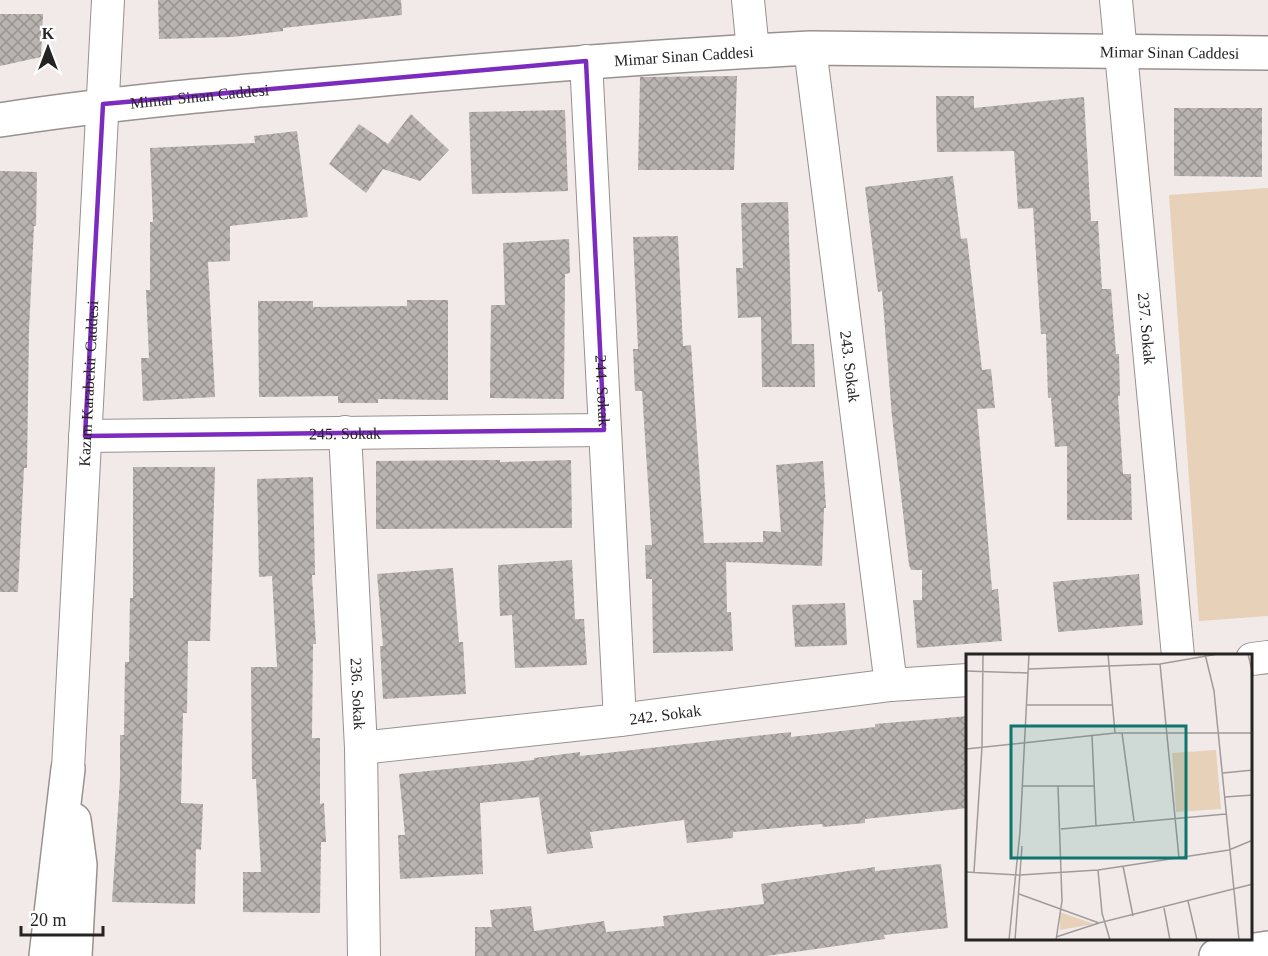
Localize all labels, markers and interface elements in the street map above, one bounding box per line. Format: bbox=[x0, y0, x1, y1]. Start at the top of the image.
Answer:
north arrow bbox=[18, 18, 78, 78]
text: K bbox=[42, 25, 55, 42]
street label: Mimar Sinan Caddesi bbox=[614, 43, 755, 69]
street label: Mimar Sinan Caddesi bbox=[1100, 43, 1240, 62]
street label: Mimar Sinan Caddesi bbox=[129, 81, 270, 112]
street label: 237. Sokak bbox=[1135, 292, 1158, 365]
street label: Kazım Karabekir Caddesi bbox=[76, 300, 101, 467]
street label: 243. Sokak bbox=[837, 330, 863, 403]
street label: 244. Sokak bbox=[592, 354, 613, 427]
street label: 245. Sokak bbox=[309, 425, 381, 442]
inset map bbox=[966, 654, 1253, 941]
street label: 236. Sokak bbox=[347, 657, 368, 730]
street label: 242. Sokak bbox=[628, 702, 702, 728]
scale bar bbox=[21, 899, 104, 937]
text: 20 m bbox=[30, 910, 67, 930]

